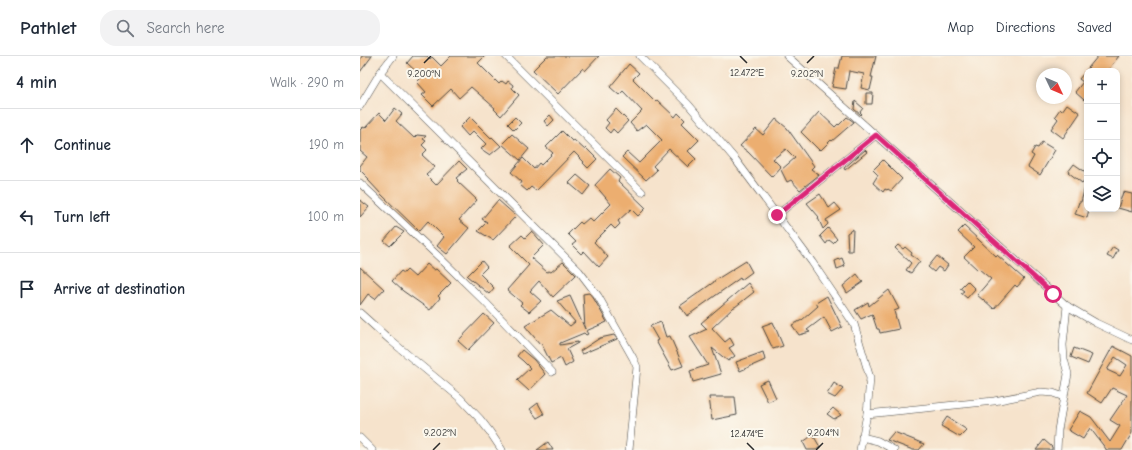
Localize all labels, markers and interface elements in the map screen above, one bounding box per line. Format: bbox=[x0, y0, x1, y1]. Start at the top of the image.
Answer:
search box bbox=[100, 10, 380, 46]
text: Pathlet bbox=[20, 17, 76, 39]
icon: search bbox=[114, 17, 136, 39]
text: Search here bbox=[146, 19, 225, 37]
text: Map bbox=[947, 19, 974, 36]
text: Directions bbox=[996, 19, 1055, 36]
text: Saved bbox=[1077, 19, 1112, 36]
text: 12.472°E bbox=[730, 67, 764, 79]
text: 9.200°N bbox=[407, 68, 441, 80]
text: 9.202°N bbox=[791, 68, 823, 80]
north arrow bbox=[1036, 68, 1072, 104]
map controls bbox=[1084, 68, 1120, 212]
button: + bbox=[1084, 68, 1120, 104]
text: 4 min bbox=[16, 73, 57, 92]
text: Walk · 290 m bbox=[270, 75, 344, 90]
button: − bbox=[1084, 104, 1120, 140]
icon: ahead bbox=[16, 134, 38, 156]
text: Continue bbox=[54, 136, 111, 154]
text: 190 m bbox=[309, 137, 344, 152]
button: locate bbox=[1084, 140, 1120, 176]
button: layers bbox=[1084, 176, 1120, 212]
icon: left bbox=[16, 206, 38, 228]
route end bbox=[768, 206, 786, 224]
text: Turn left bbox=[54, 208, 110, 226]
text: 100 m bbox=[308, 209, 344, 224]
icon: arrive bbox=[16, 278, 38, 300]
text: Arrive at destination bbox=[54, 280, 185, 298]
route start bbox=[1044, 285, 1062, 303]
text: 9.202°N bbox=[424, 427, 456, 439]
text: 9.204°N bbox=[807, 427, 839, 439]
text: 12.474°E bbox=[731, 428, 763, 440]

